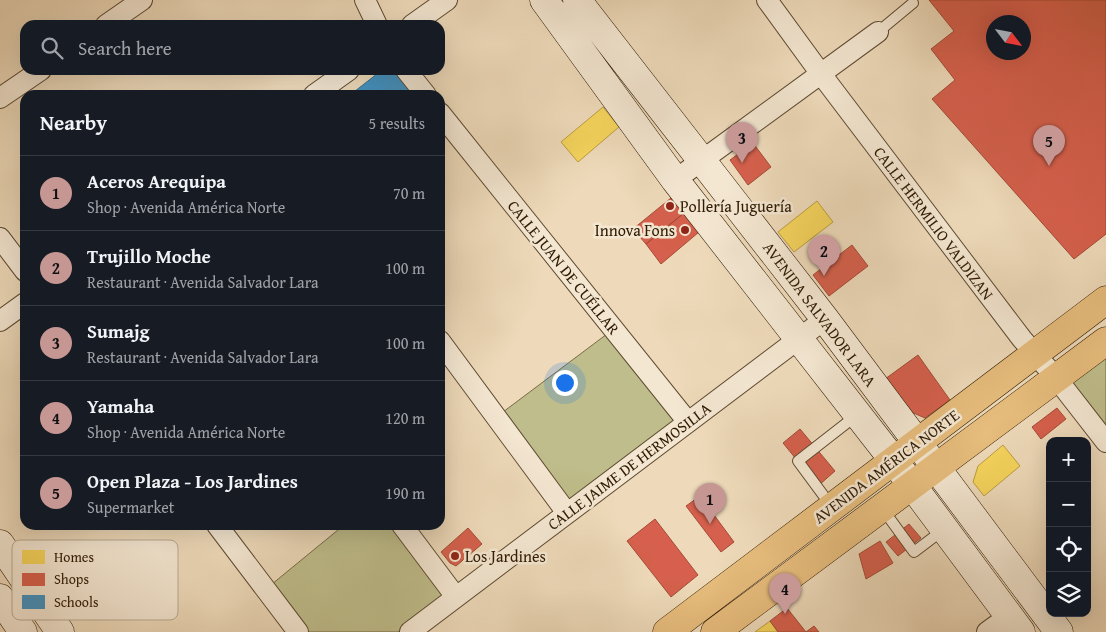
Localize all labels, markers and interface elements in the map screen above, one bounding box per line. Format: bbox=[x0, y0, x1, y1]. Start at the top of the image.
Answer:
north arrow bbox=[986, 15, 1031, 60]
search box bbox=[20, 20, 445, 75]
icon: search bbox=[38, 34, 66, 62]
text: Search here bbox=[78, 34, 172, 62]
text: Nearby bbox=[40, 107, 107, 138]
text: 5 results bbox=[368, 111, 425, 135]
pin: 3 bbox=[726, 122, 758, 163]
pin: 5 bbox=[1033, 125, 1065, 166]
street label: CALLE HERMILIO VALDIZAN bbox=[868, 141, 1000, 305]
text: Aceros Arequipa bbox=[87, 167, 226, 195]
text: 1 bbox=[52, 181, 60, 205]
text: 70 m bbox=[393, 181, 425, 205]
place label: Pollería Juguería bbox=[680, 194, 792, 218]
text: Shop · Avenida América Norte bbox=[87, 195, 285, 219]
street label: CALLE JUAN DE CUÉLLAR bbox=[502, 195, 626, 340]
marker: Pollería Juguería bbox=[664, 200, 676, 212]
place label: Innova Fons bbox=[595, 218, 675, 242]
marker: Innova Fons bbox=[679, 224, 691, 236]
pin: 2 bbox=[808, 235, 840, 276]
street label: AVENIDA SALVADOR LARA bbox=[757, 236, 883, 392]
text: Trujillo Moche bbox=[87, 242, 211, 270]
text: 2 bbox=[52, 256, 60, 280]
text: 100 m bbox=[385, 256, 425, 280]
text: Restaurant · Avenida Salvador Lara bbox=[87, 270, 319, 294]
text: Sumajg bbox=[87, 317, 150, 345]
text: 3 bbox=[52, 331, 60, 355]
text: 100 m bbox=[385, 331, 425, 355]
text: Restaurant · Avenida Salvador Lara bbox=[87, 345, 319, 369]
your location bbox=[552, 370, 578, 396]
text: Yamaha bbox=[87, 392, 154, 420]
street label: CALLE JAIME DE HERMOSILLA bbox=[542, 396, 716, 536]
street label: AVENIDA AMÉRICA NORTE bbox=[808, 403, 964, 529]
text: 4 bbox=[52, 406, 60, 430]
text: 120 m bbox=[385, 406, 425, 430]
text: Shop · Avenida América Norte bbox=[87, 420, 285, 444]
map controls bbox=[1046, 437, 1091, 617]
button: + bbox=[1046, 437, 1091, 482]
text: Open Plaza - Los Jardines bbox=[87, 467, 298, 495]
text: 5 bbox=[52, 481, 60, 505]
text: 190 m bbox=[385, 481, 425, 505]
button: − bbox=[1046, 482, 1091, 527]
pin: 1 bbox=[694, 483, 726, 524]
text: Supermarket bbox=[87, 495, 174, 519]
button: locate bbox=[1046, 527, 1091, 572]
legend bbox=[12, 540, 178, 620]
place label: Los Jardines bbox=[465, 544, 546, 568]
text: Homes bbox=[54, 547, 94, 567]
marker: Los Jardines bbox=[449, 550, 461, 562]
text: Shops bbox=[54, 569, 89, 589]
button: layers bbox=[1046, 572, 1091, 617]
pin: 4 bbox=[769, 573, 801, 614]
text: Schools bbox=[54, 592, 98, 612]

